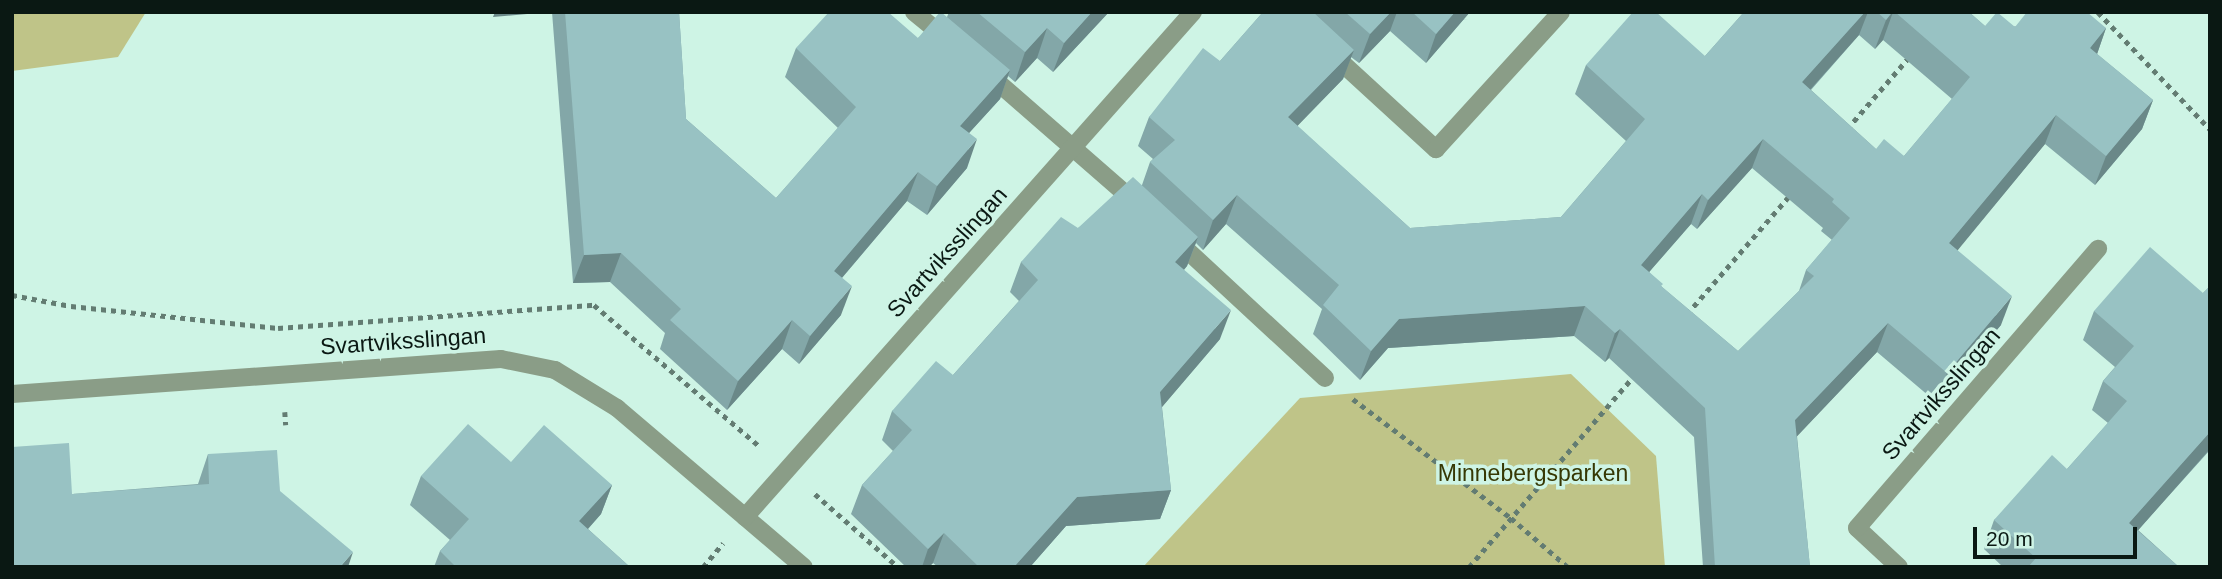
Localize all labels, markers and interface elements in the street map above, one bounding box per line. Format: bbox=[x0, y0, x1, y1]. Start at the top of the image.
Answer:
street label: Svartviksslingan bbox=[881, 181, 1013, 323]
street label: Svartviksslingan bbox=[319, 321, 487, 361]
street label: Svartviksslingan bbox=[1876, 322, 2006, 466]
park label: Minnebergsparken bbox=[1438, 459, 1628, 487]
scale bar bbox=[1977, 512, 2142, 556]
text: 20 m bbox=[1986, 527, 2033, 550]

